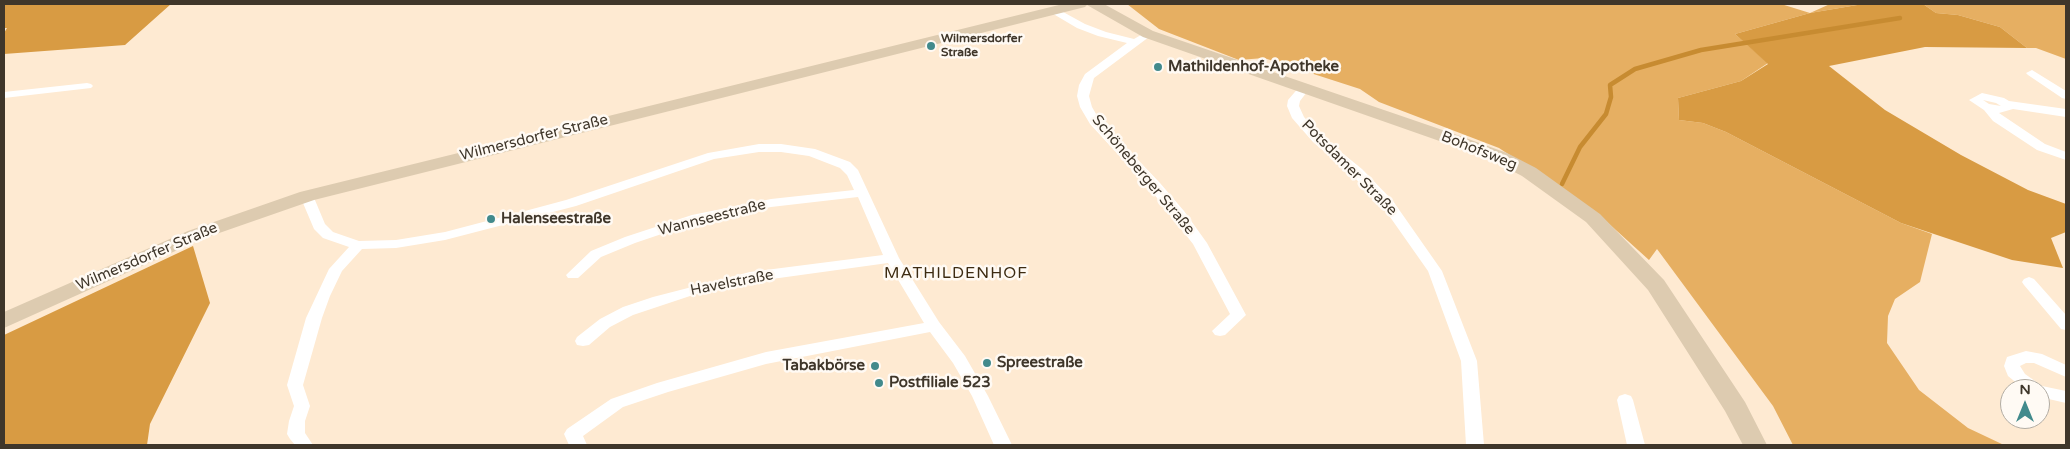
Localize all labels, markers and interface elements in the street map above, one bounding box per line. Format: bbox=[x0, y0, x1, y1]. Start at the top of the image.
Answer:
place label: Wilmersdorfer Straße bbox=[941, 32, 1022, 60]
marker: Wilmersdorfer Straße bbox=[925, 40, 937, 52]
place label: Mathildenhof-Apotheke bbox=[1168, 58, 1339, 76]
marker: Mathildenhof-Apotheke bbox=[1152, 61, 1164, 73]
street label: Wilmersdorfer Straße bbox=[458, 111, 610, 165]
street label: Schöneberger Straße bbox=[1088, 112, 1198, 238]
street label: Potsdamer Straße bbox=[1297, 116, 1401, 220]
street label: Bohofsweg bbox=[1438, 128, 1520, 174]
street label: Wannseestraße bbox=[656, 196, 768, 240]
place label: Halenseestraße bbox=[501, 210, 611, 228]
marker: Halenseestraße bbox=[485, 213, 497, 225]
street label: Wilmersdorfer Straße bbox=[74, 219, 220, 295]
district label: MATHILDENHOF bbox=[883, 264, 1029, 284]
street label: Havelstraße bbox=[689, 266, 775, 300]
place label: Spreestraße bbox=[997, 354, 1083, 372]
place label: Tabakbörse bbox=[783, 357, 865, 375]
marker: Spreestraße bbox=[981, 357, 993, 369]
marker: Tabakbörse bbox=[869, 360, 881, 372]
place label: Postfiliale 523 bbox=[889, 374, 991, 392]
marker: Postfiliale 523 bbox=[873, 377, 885, 389]
north arrow bbox=[2000, 379, 2050, 429]
text: N bbox=[2019, 381, 2031, 398]

